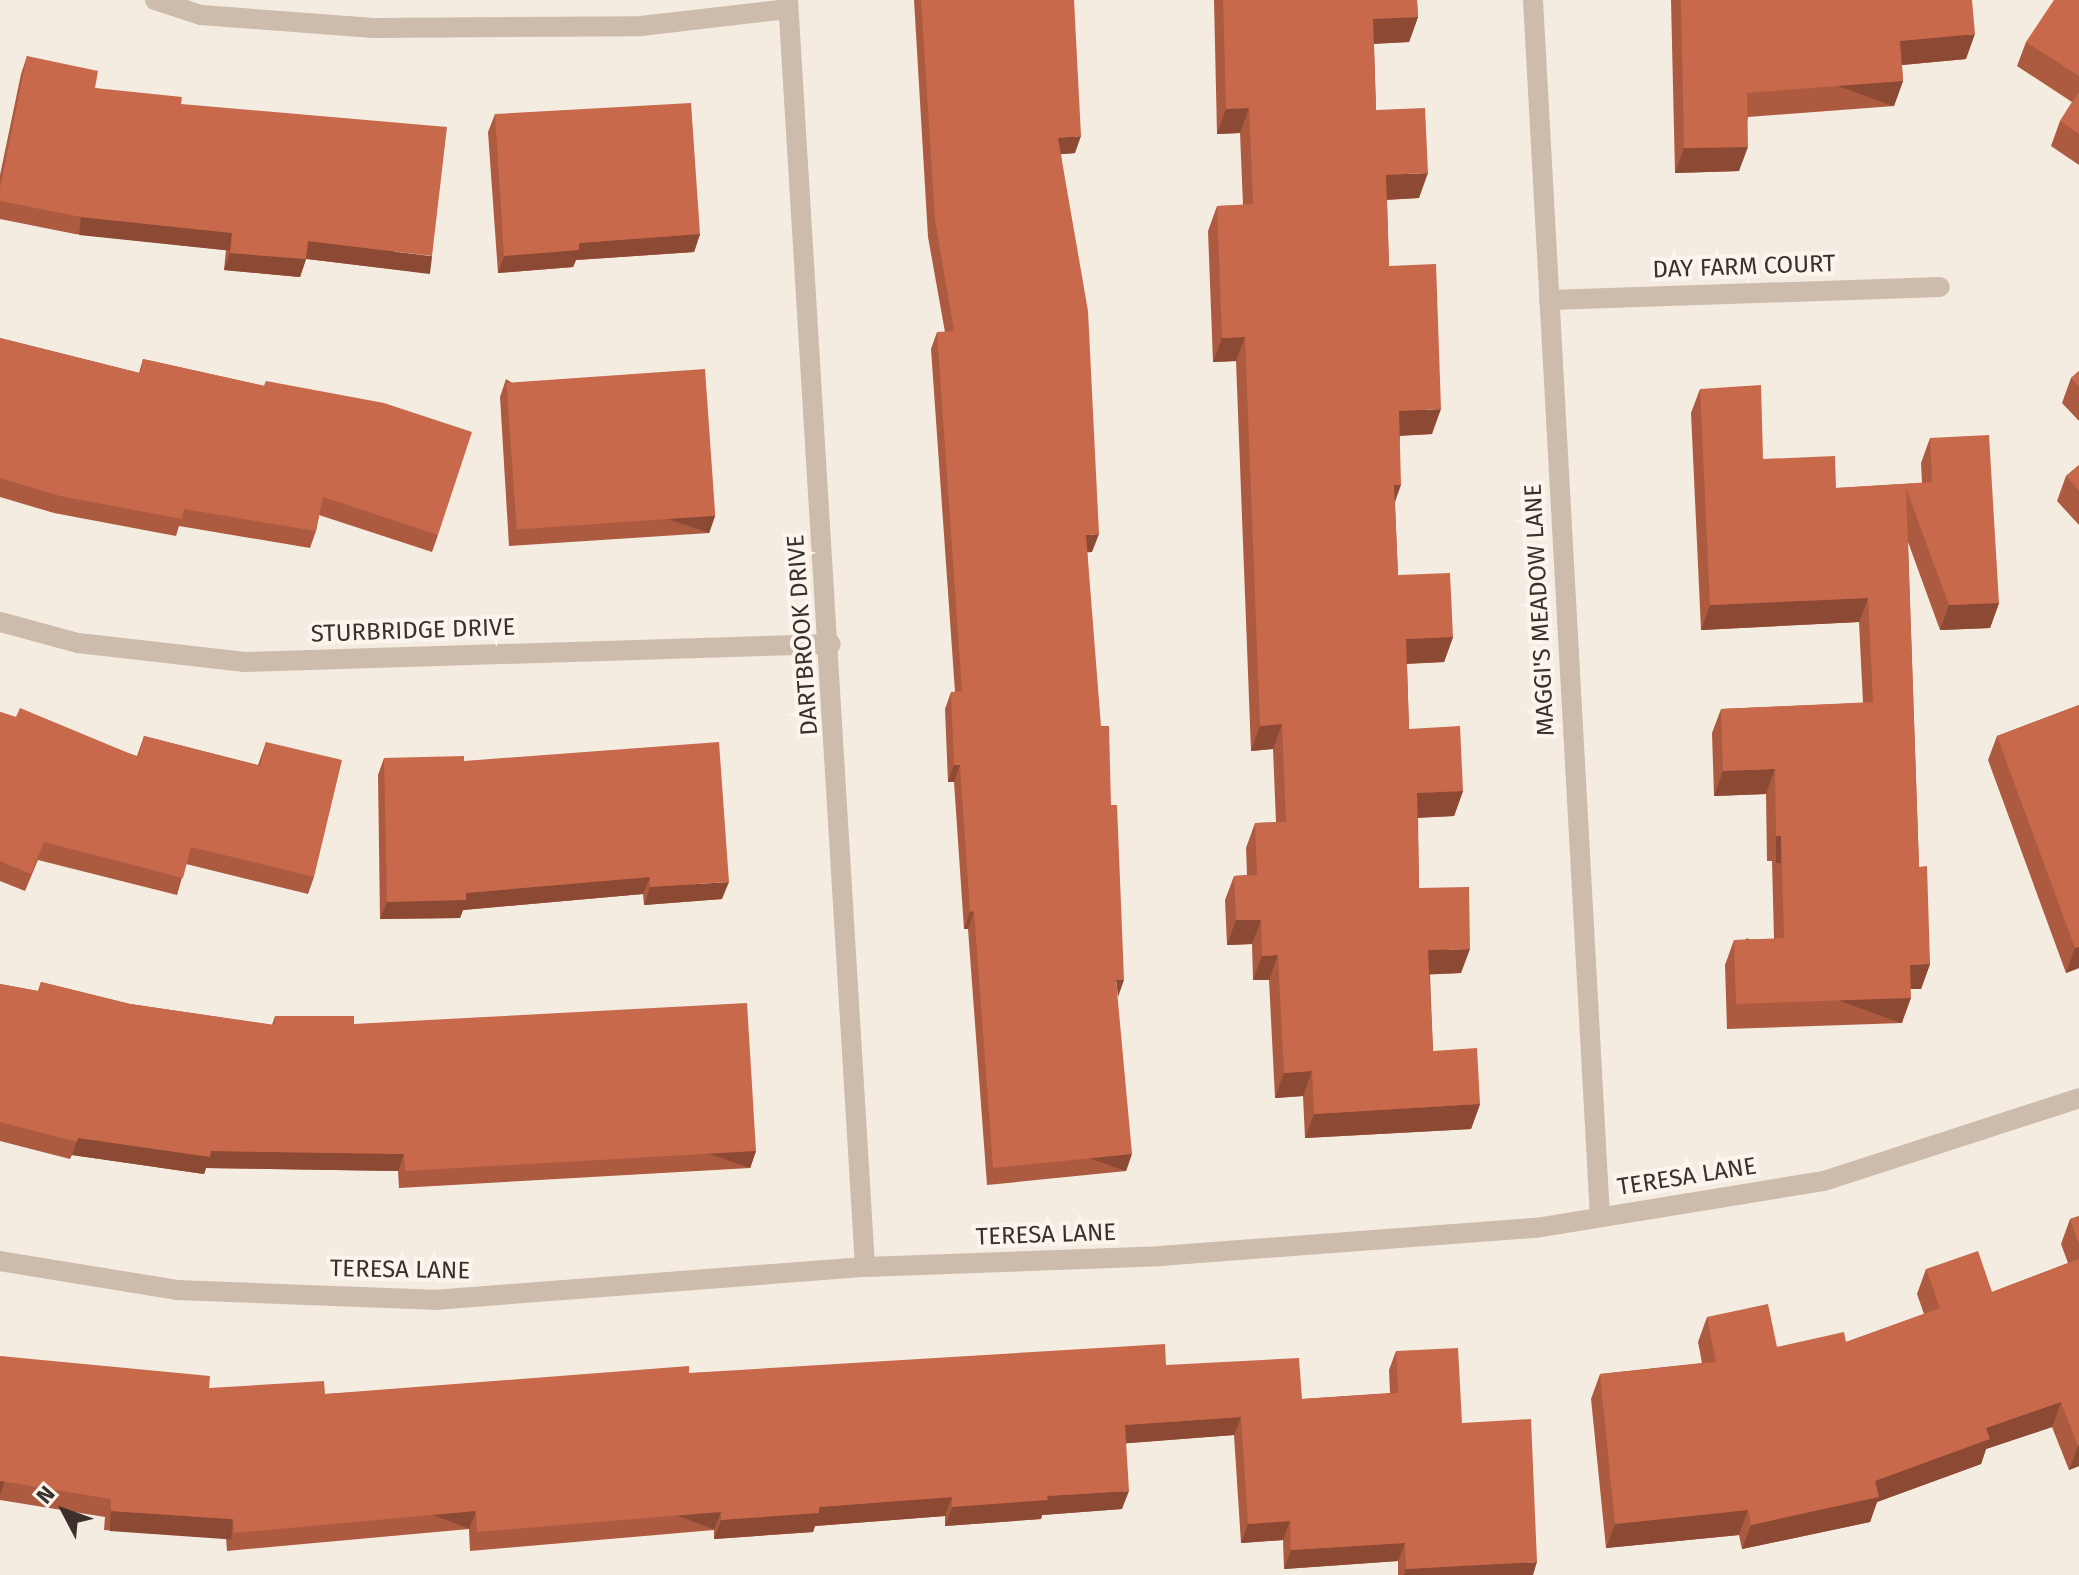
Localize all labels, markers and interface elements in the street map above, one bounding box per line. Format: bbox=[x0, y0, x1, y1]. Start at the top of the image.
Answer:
street label: DAY FARM COURT bbox=[1652, 249, 1836, 285]
street label: MAGGI'S MEADOW LANE bbox=[1519, 483, 1561, 737]
street label: DARTBROOK DRIVE bbox=[782, 534, 824, 736]
street label: STURBRIDGE DRIVE bbox=[310, 613, 516, 649]
street label: TERESA LANE bbox=[1615, 1152, 1759, 1202]
street label: TERESA LANE bbox=[975, 1218, 1117, 1252]
street label: TERESA LANE bbox=[330, 1254, 470, 1286]
north arrow bbox=[24, 1471, 104, 1551]
text: N bbox=[31, 1481, 60, 1509]

